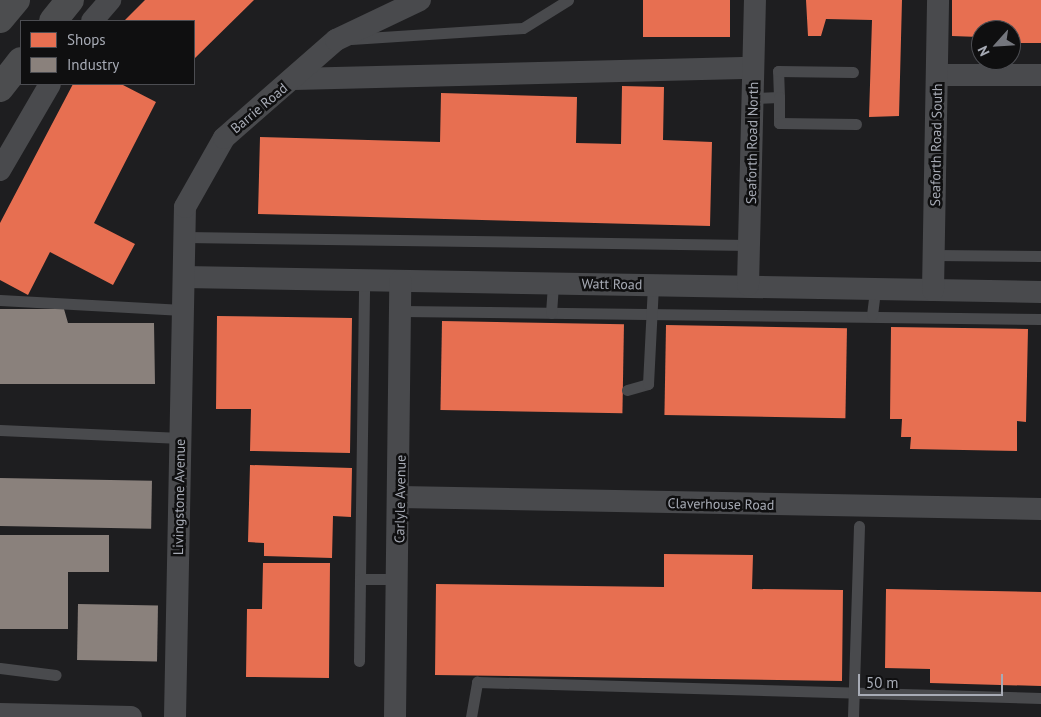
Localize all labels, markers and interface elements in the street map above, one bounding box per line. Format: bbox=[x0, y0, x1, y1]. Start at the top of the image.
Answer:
legend bbox=[20, 20, 195, 85]
north arrow bbox=[971, 20, 1021, 70]
text: Shops bbox=[67, 30, 106, 49]
text: N bbox=[973, 43, 994, 59]
text: Industry bbox=[67, 55, 119, 74]
street label: Barrie Road bbox=[227, 79, 291, 137]
street label: Seaforth Road North bbox=[743, 82, 761, 204]
street label: Seaforth Road South bbox=[927, 83, 945, 207]
street label: Watt Road bbox=[581, 275, 643, 293]
street label: Livingstone Avenue bbox=[170, 438, 188, 556]
street label: Carlyle Avenue bbox=[391, 454, 409, 544]
street label: Claverhouse Road bbox=[668, 495, 774, 513]
scale bar bbox=[861, 664, 1006, 696]
text: 50 m bbox=[866, 673, 899, 692]

